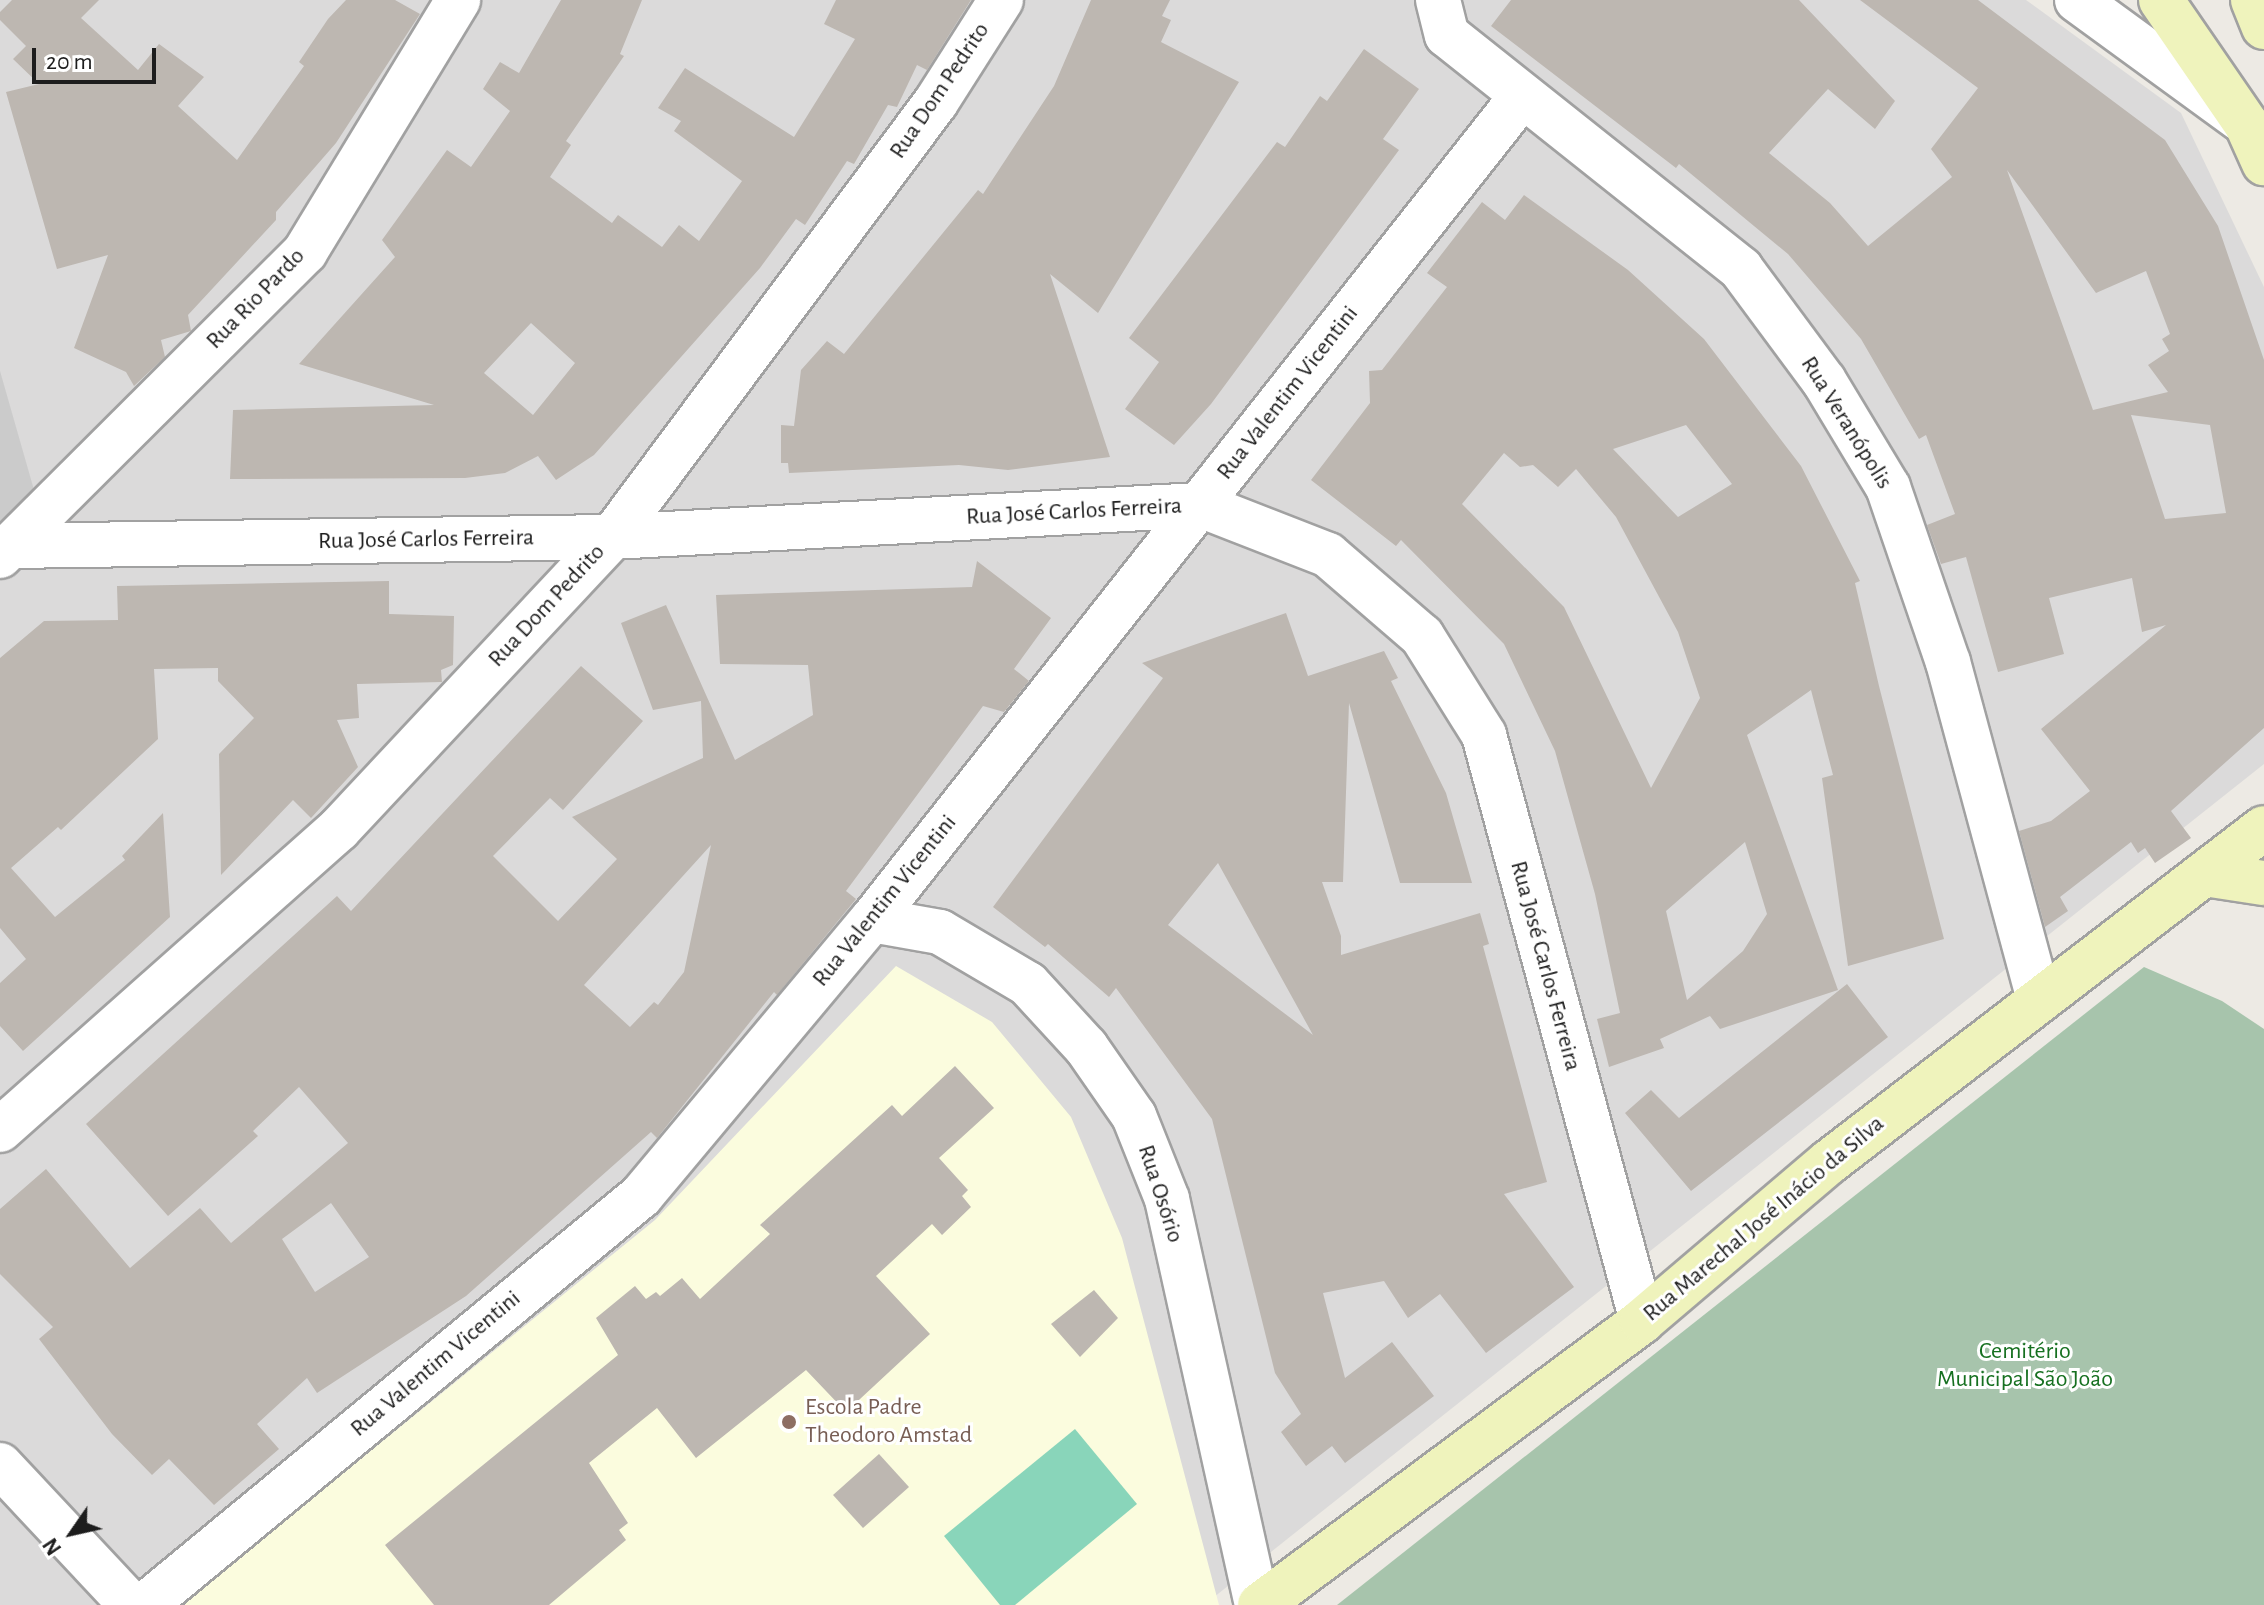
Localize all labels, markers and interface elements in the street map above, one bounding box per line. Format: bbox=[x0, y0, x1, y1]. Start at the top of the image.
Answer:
street label: Rua Dom Pedrito bbox=[884, 17, 996, 165]
scale bar bbox=[36, 32, 160, 82]
text: 20 m bbox=[46, 50, 93, 74]
street label: Rua Rio Pardo bbox=[201, 242, 311, 356]
street label: Rua Valentim Vicentini bbox=[1211, 300, 1365, 486]
street label: Rua Veranópolis bbox=[1794, 351, 1898, 495]
street label: Rua José Carlos Ferreira bbox=[965, 492, 1183, 532]
street label: Rua José Carlos Ferreira bbox=[318, 524, 534, 556]
street label: Rua Dom Pedrito bbox=[483, 538, 611, 674]
street label: Rua Valentim Vicentini bbox=[807, 809, 963, 993]
street label: Rua José Carlos Ferreira bbox=[1503, 858, 1587, 1074]
street label: Rua Marechal José Inácio da Silva bbox=[1638, 1110, 1890, 1328]
street label: Rua Osório bbox=[1131, 1141, 1189, 1247]
street label: Rua Valentim Vicentini bbox=[345, 1284, 527, 1444]
park label: Cemitério Municipal São João bbox=[1937, 1338, 2113, 1394]
place label: Escola Padre Theodoro Amstad bbox=[805, 1394, 972, 1450]
marker: Escola Padre Theodoro Amstad bbox=[780, 1413, 798, 1431]
north arrow bbox=[32, 1493, 112, 1573]
text: N bbox=[39, 1534, 66, 1559]

